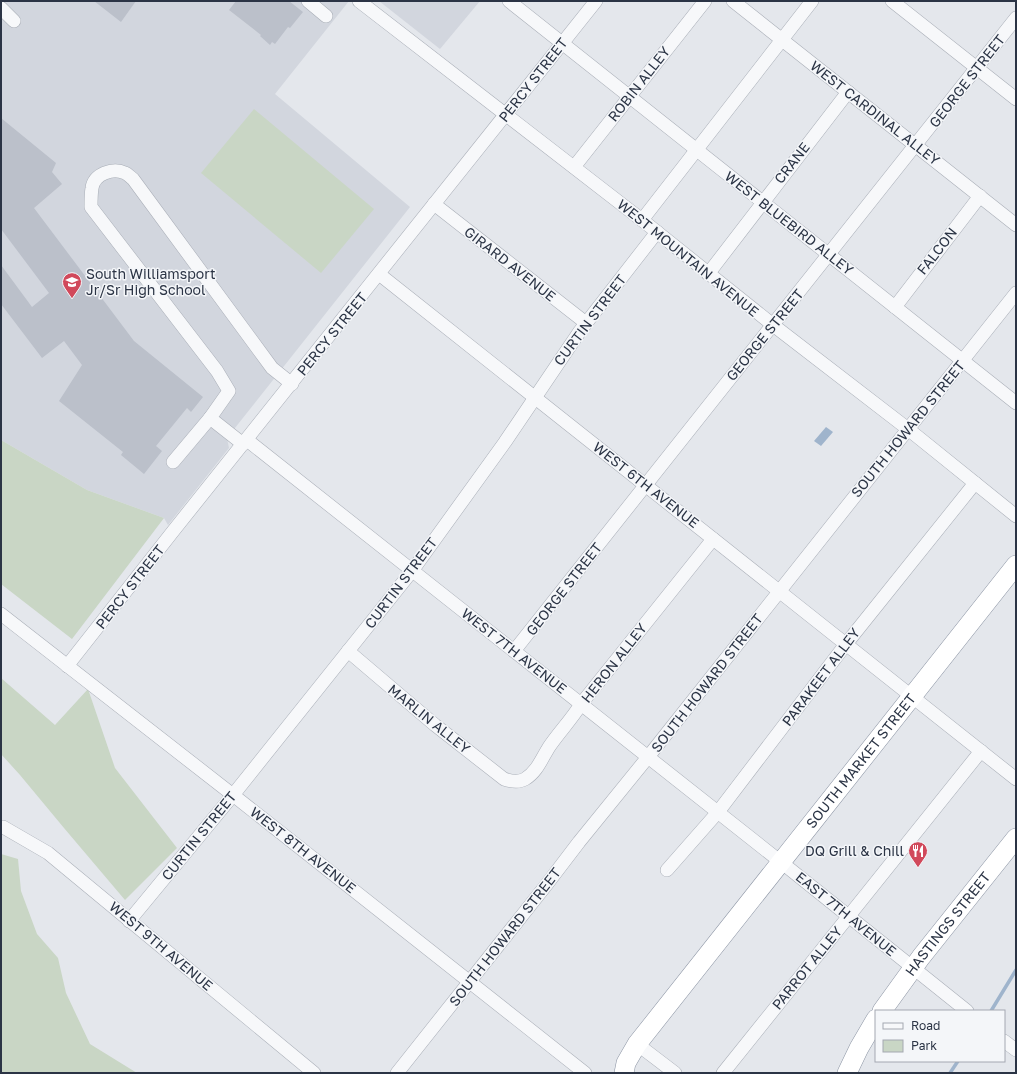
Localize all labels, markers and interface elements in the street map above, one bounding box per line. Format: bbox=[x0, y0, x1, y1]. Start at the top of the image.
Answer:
street label: GEORGE STREET bbox=[925, 31, 1008, 130]
street label: PERCY STREET bbox=[495, 34, 571, 125]
street label: ROBIN ALLEY bbox=[604, 43, 673, 125]
street label: WEST CARDINAL ALLEY bbox=[807, 57, 944, 169]
street label: CRANE bbox=[770, 139, 813, 187]
street label: WEST BLUEBIRD ALLEY bbox=[722, 167, 857, 278]
street label: WEST MOUNTAIN AVENUE bbox=[614, 195, 763, 320]
street label: GIRARD AVENUE bbox=[461, 223, 559, 305]
street label: FALCON bbox=[913, 224, 960, 278]
place label: South Williamsport Jr/Sr High School bbox=[86, 265, 216, 298]
school or university icon: South Williamsport Jr/Sr High School bbox=[61, 271, 83, 299]
street label: CURTIN STREET bbox=[550, 271, 629, 368]
street label: GEORGE STREET bbox=[722, 285, 807, 384]
street label: PERCY STREET bbox=[293, 289, 370, 379]
street label: SOUTH HOWARD STREET bbox=[847, 357, 968, 500]
street label: WEST 6TH AVENUE bbox=[590, 438, 703, 531]
street label: CURTIN STREET bbox=[361, 534, 440, 631]
street label: GEORGE STREET bbox=[522, 539, 605, 638]
street label: PERCY STREET bbox=[92, 541, 168, 632]
street label: WEST 7TH AVENUE bbox=[458, 604, 570, 697]
street label: SOUTH HOWARD STREET bbox=[647, 610, 766, 755]
street label: HERON ALLEY bbox=[577, 620, 650, 706]
street label: PARAKEET ALLEY bbox=[778, 624, 863, 729]
street label: MARLIN ALLEY bbox=[385, 680, 474, 757]
street label: SOUTH MARKET STREET bbox=[802, 690, 919, 831]
street label: CURTIN STREET bbox=[158, 788, 240, 883]
street label: WEST 8TH AVENUE bbox=[247, 803, 360, 896]
restaurant icon: DQ Grill & Chill bbox=[907, 840, 929, 868]
place label: DQ Grill & Chill bbox=[805, 842, 904, 859]
street label: SOUTH HOWARD STREET bbox=[445, 864, 564, 1009]
street label: EAST 7TH AVENUE bbox=[793, 868, 900, 959]
street label: HASTINGS STREET bbox=[901, 868, 994, 979]
street label: WEST 9TH AVENUE bbox=[106, 897, 216, 994]
street label: PARROT ALLEY bbox=[768, 923, 845, 1013]
legend bbox=[875, 1010, 1005, 1062]
text: Road bbox=[911, 1018, 940, 1033]
text: Park bbox=[911, 1038, 937, 1053]

